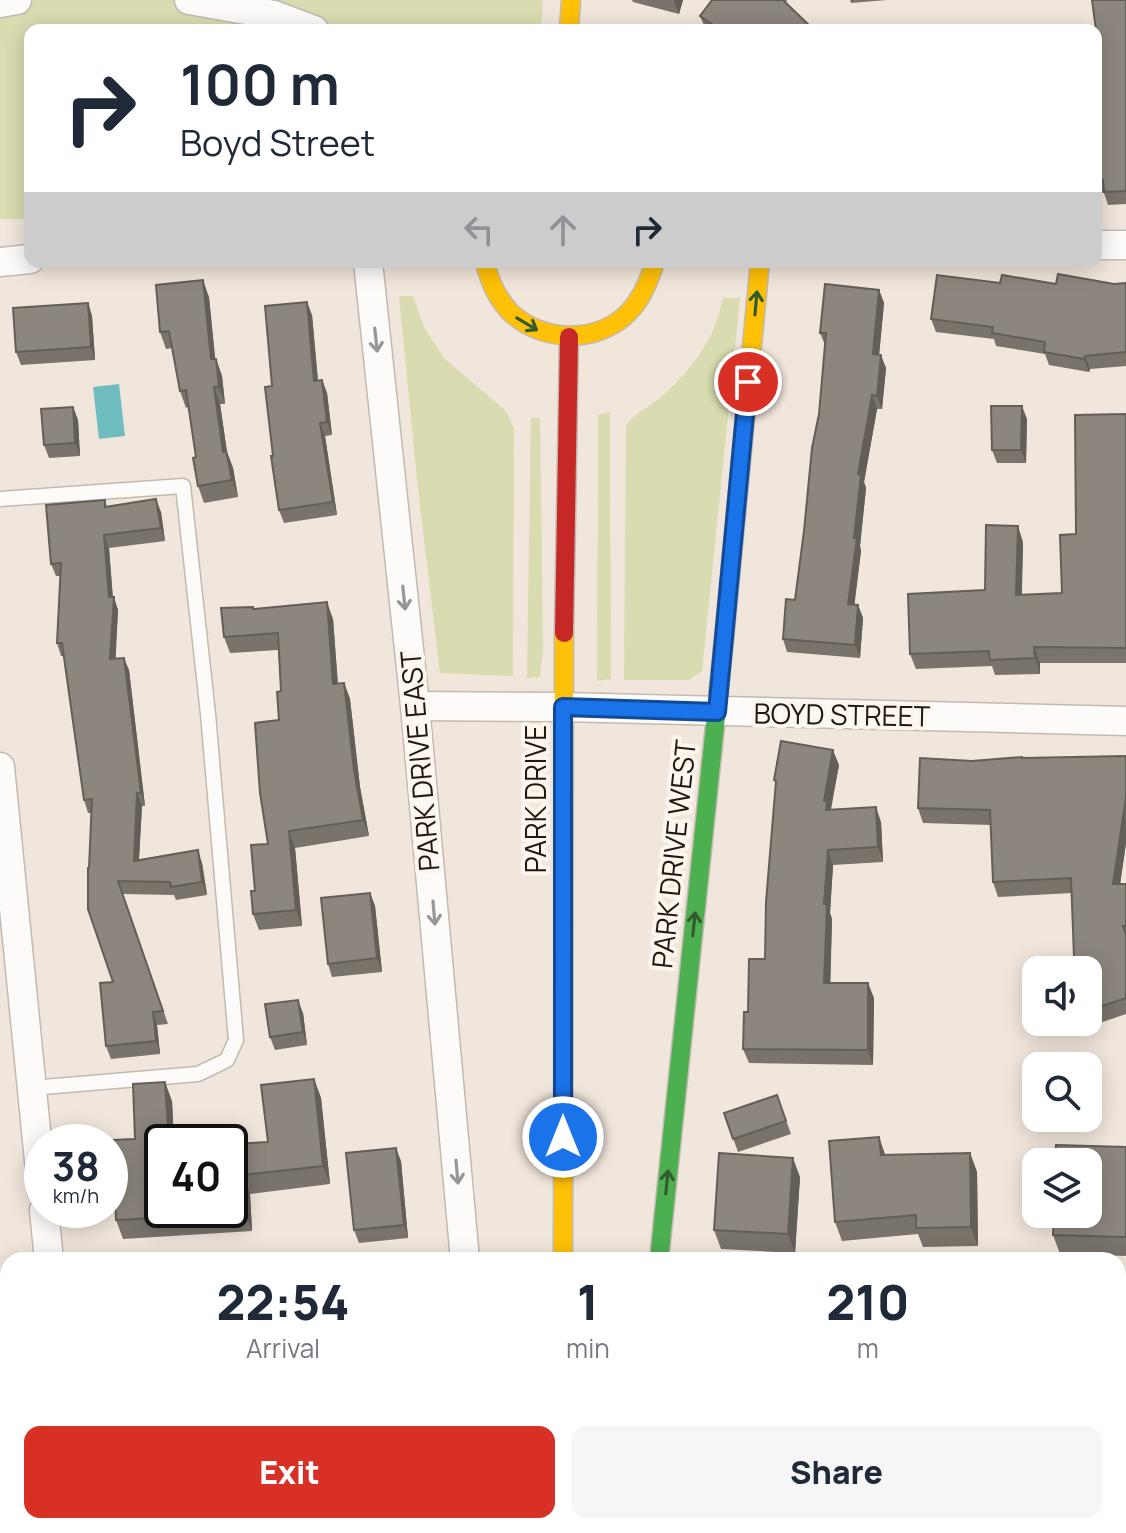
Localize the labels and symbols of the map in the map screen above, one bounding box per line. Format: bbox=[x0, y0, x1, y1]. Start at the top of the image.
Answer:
one-way arrow bbox=[749, 290, 764, 317]
one-way arrow bbox=[515, 316, 538, 332]
one-way arrow bbox=[369, 326, 384, 352]
pin bbox=[714, 348, 782, 416]
one-way arrow bbox=[396, 584, 411, 611]
street label: PARK DRIVE EAST bbox=[390, 649, 448, 873]
street label: BOYD STREET bbox=[753, 693, 931, 735]
street label: PARK DRIVE bbox=[516, 725, 554, 873]
street label: PARK DRIVE WEST bbox=[642, 738, 704, 970]
one-way arrow bbox=[426, 899, 441, 926]
one-way arrow bbox=[687, 911, 702, 938]
position arrow bbox=[521, 1095, 605, 1179]
speed limit sign: 40 bbox=[144, 1124, 248, 1228]
one-way arrow bbox=[450, 1158, 465, 1185]
one-way arrow bbox=[660, 1170, 675, 1196]

